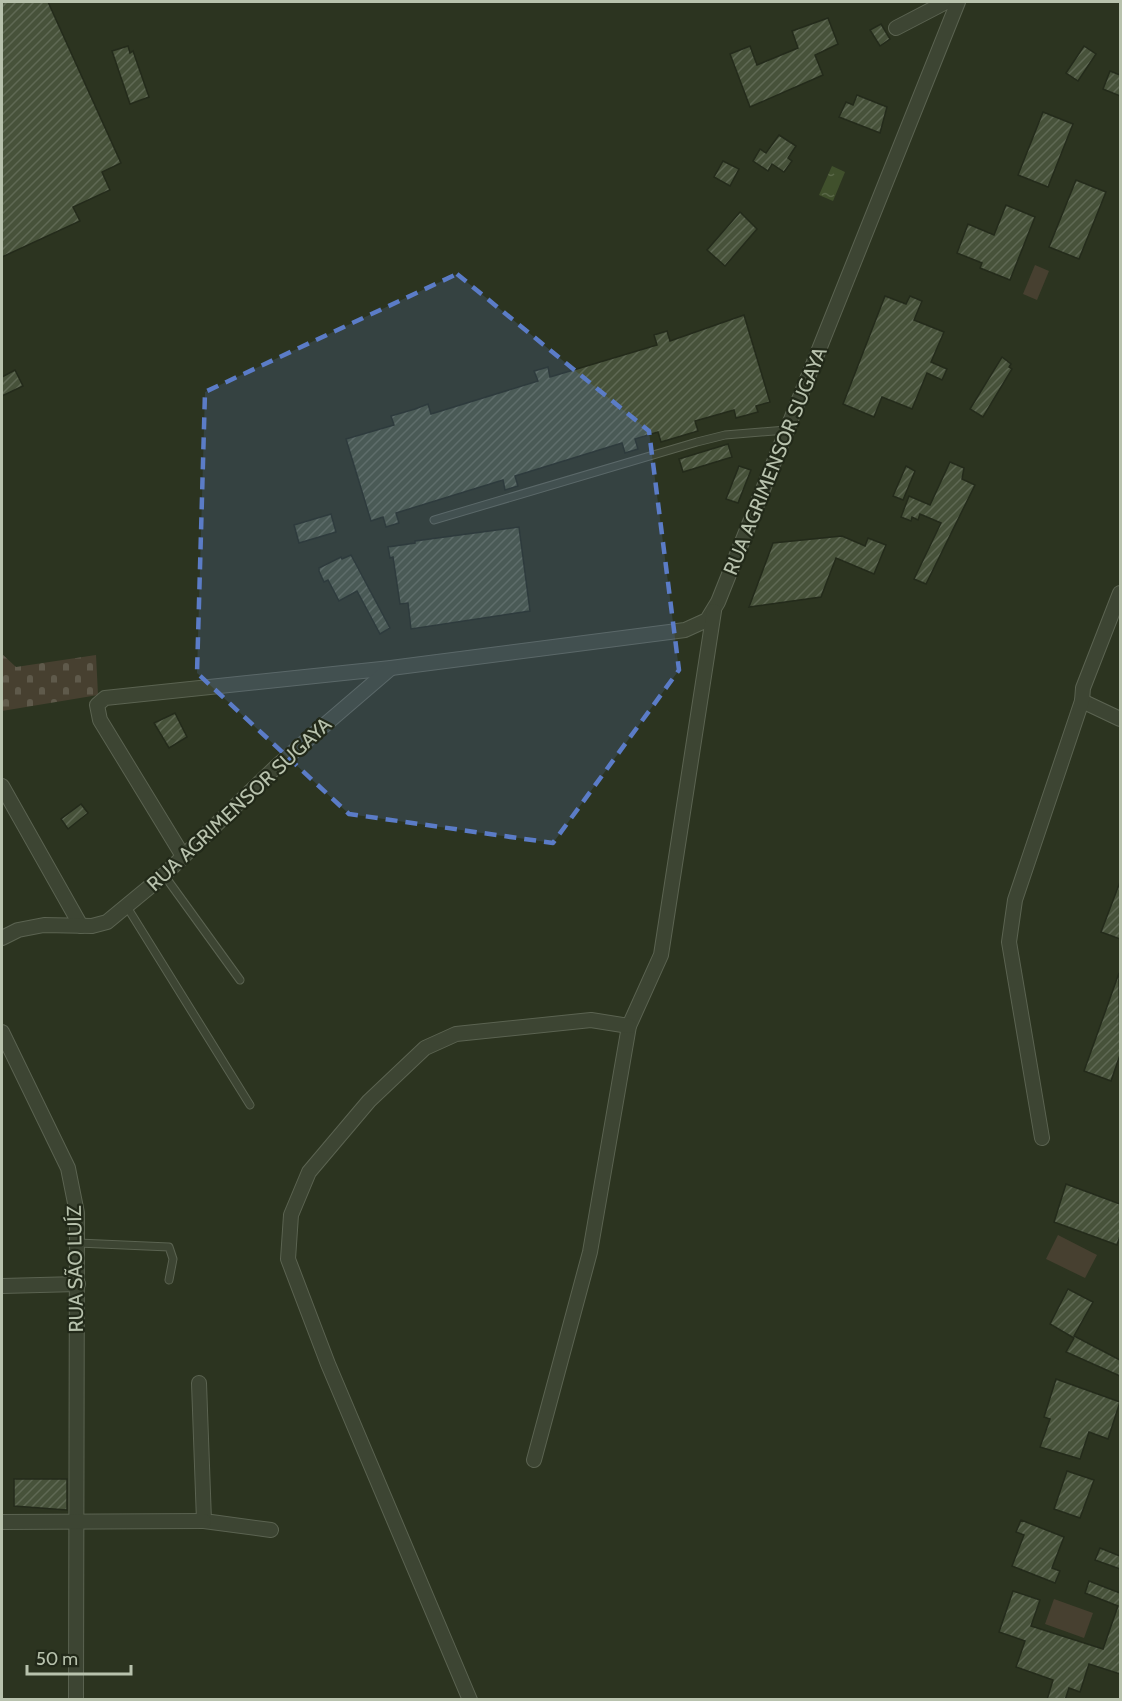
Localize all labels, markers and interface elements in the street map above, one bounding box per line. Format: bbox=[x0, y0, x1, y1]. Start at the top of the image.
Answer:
street label: RUA AGRIMENSOR SUGAYA bbox=[718, 343, 832, 578]
street label: RUA AGRIMENSOR SUGAYA bbox=[142, 712, 337, 896]
street label: RUA SÃO LUÍZ bbox=[62, 1205, 88, 1333]
scale bar bbox=[27, 1638, 130, 1676]
text: 50 m bbox=[36, 1648, 78, 1670]

